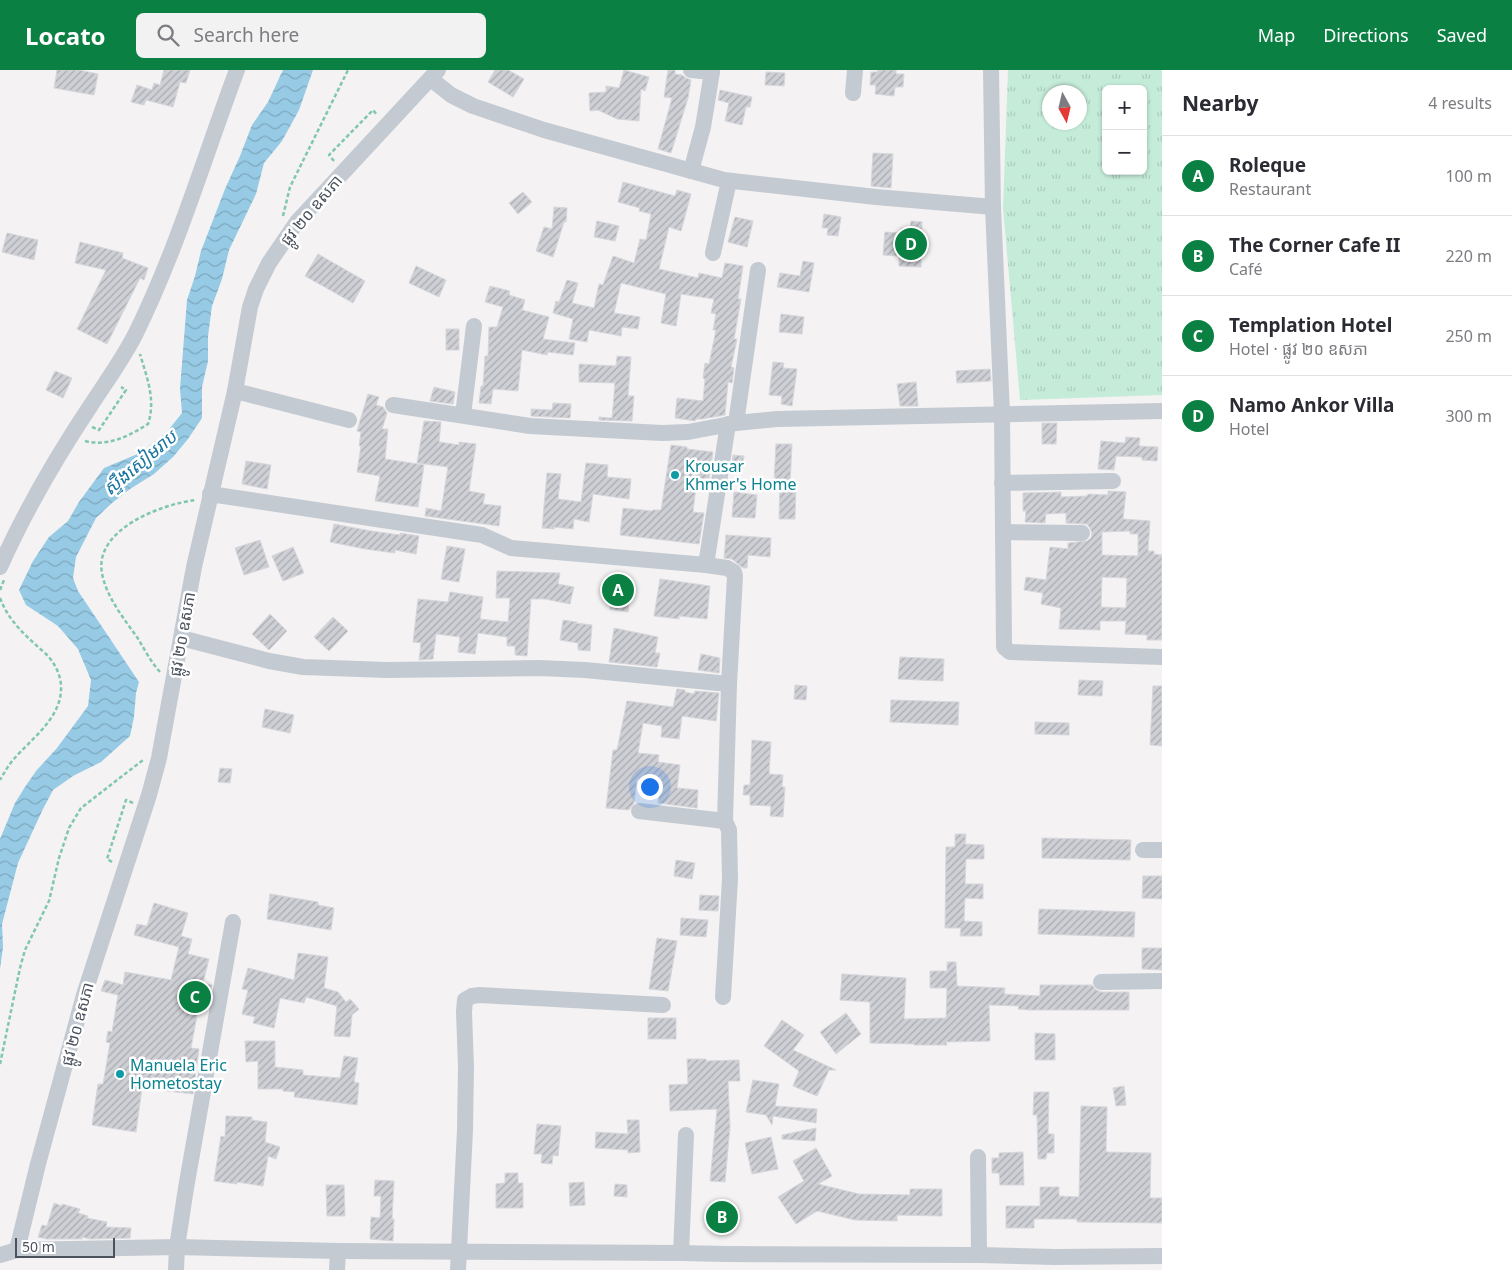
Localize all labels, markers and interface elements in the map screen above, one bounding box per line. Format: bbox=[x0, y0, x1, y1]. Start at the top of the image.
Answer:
search box bbox=[136, 13, 486, 58]
text: Locato bbox=[25, 19, 106, 52]
icon: search bbox=[154, 21, 182, 49]
text: Search here bbox=[194, 22, 299, 48]
text: Map bbox=[1258, 23, 1295, 47]
text: Directions bbox=[1323, 23, 1409, 47]
text: Saved bbox=[1437, 23, 1487, 47]
north arrow bbox=[1042, 85, 1087, 130]
map controls bbox=[1102, 85, 1147, 175]
button: + bbox=[1102, 85, 1147, 130]
text: Nearby bbox=[1182, 89, 1258, 117]
text: 4 results bbox=[1428, 92, 1492, 114]
button: − bbox=[1102, 130, 1147, 175]
text: Roleque bbox=[1229, 152, 1306, 178]
text: A bbox=[1192, 165, 1204, 187]
text: 100 m bbox=[1445, 165, 1492, 187]
street label: ផ្លូវ ២០ ឧសភា bbox=[275, 170, 350, 252]
text: Restaurant bbox=[1229, 178, 1311, 200]
pin: D bbox=[895, 225, 927, 263]
text: The Corner Cafe II bbox=[1229, 232, 1400, 258]
text: B bbox=[1193, 245, 1203, 267]
text: 220 m bbox=[1445, 245, 1492, 267]
text: Café bbox=[1229, 258, 1263, 280]
text: Templation Hotel bbox=[1229, 312, 1392, 338]
text: C bbox=[1193, 325, 1203, 347]
text: 250 m bbox=[1445, 325, 1492, 347]
text: Hotel · ផ្លូវ ២០ ឧសភា bbox=[1229, 338, 1368, 360]
text: Namo Ankor Villa bbox=[1229, 392, 1395, 418]
text: D bbox=[1192, 405, 1204, 427]
text: 300 m bbox=[1445, 405, 1492, 427]
text: Hotel bbox=[1229, 418, 1269, 440]
water label: ស្ទឹងសៀមរាប bbox=[98, 423, 183, 500]
place label: Krousar Khmer's Home bbox=[685, 455, 797, 495]
marker: Krousar Khmer's Home bbox=[669, 469, 681, 481]
pin: A bbox=[602, 571, 634, 609]
street label: ផ្លូវ ២០ ឧសភា bbox=[164, 590, 204, 679]
your location bbox=[637, 774, 663, 800]
pin: C bbox=[179, 978, 211, 1016]
street label: ផ្លូវ ២០ ឧសភា bbox=[55, 980, 102, 1069]
place label: Manuela Eric Hometostay bbox=[130, 1054, 227, 1094]
marker: Manuela Eric Hometostay bbox=[114, 1068, 126, 1080]
pin: B bbox=[706, 1198, 738, 1236]
scale bar bbox=[15, 1235, 115, 1258]
text: 50 m bbox=[22, 1237, 55, 1256]

